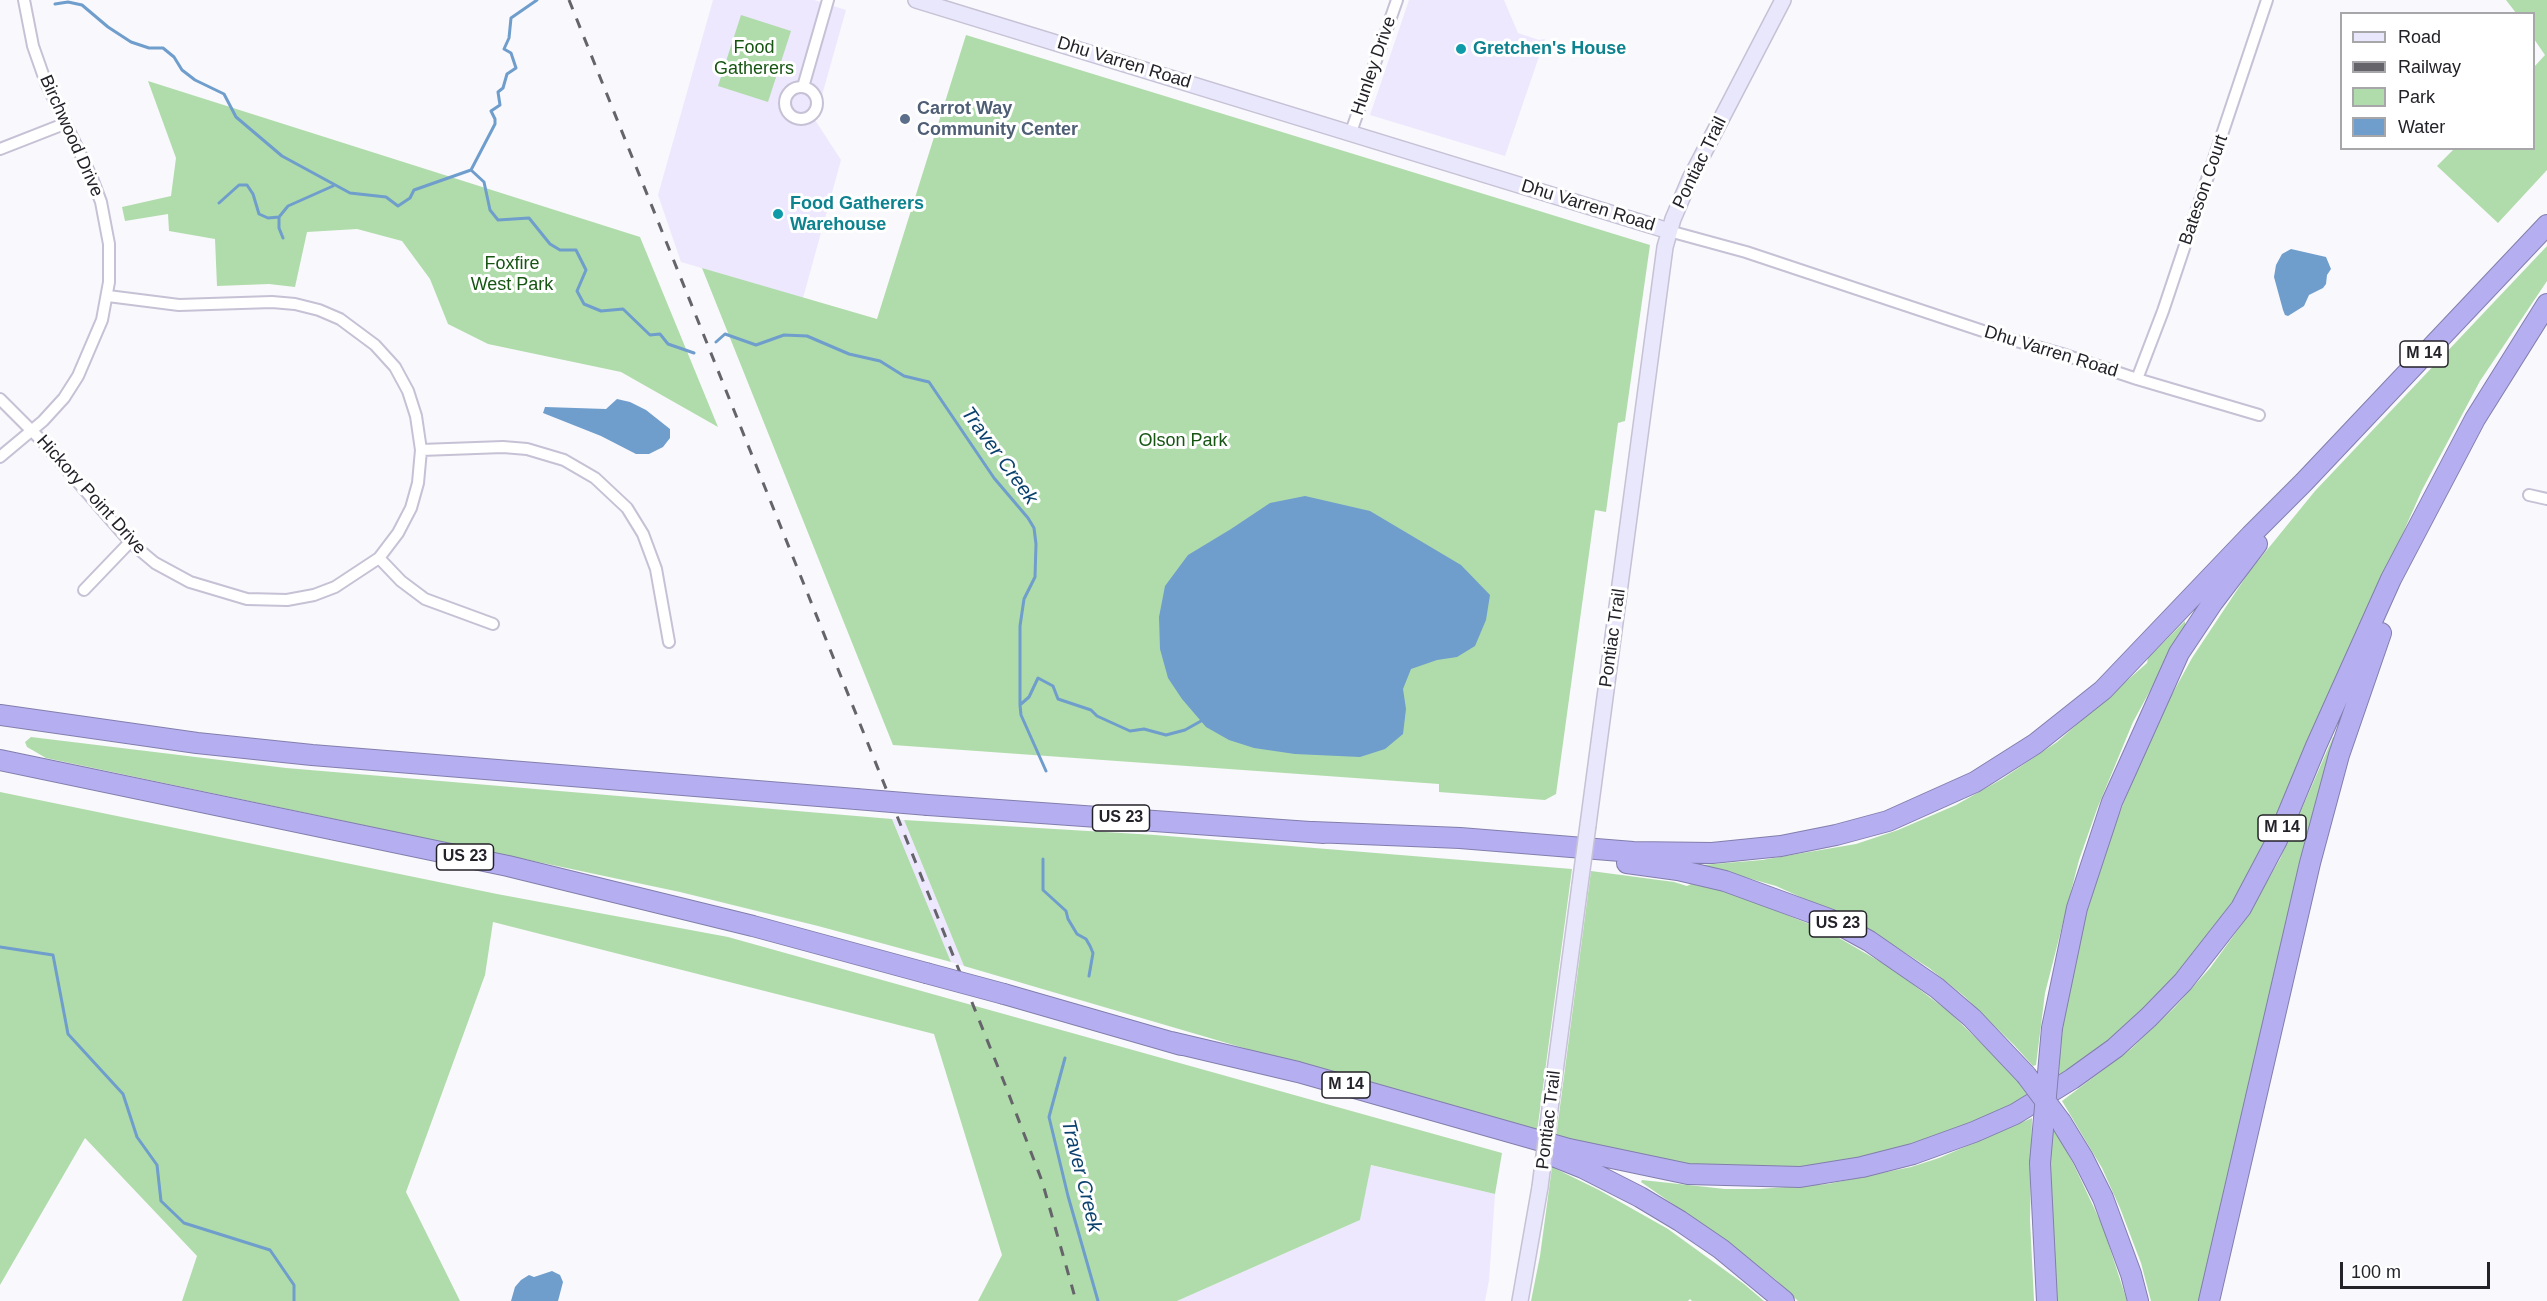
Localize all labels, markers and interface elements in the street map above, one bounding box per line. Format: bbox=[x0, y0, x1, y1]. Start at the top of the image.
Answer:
legend bbox=[2340, 12, 2535, 150]
street label: Hunley Drive bbox=[1347, 14, 1401, 118]
text: Road bbox=[2398, 27, 2441, 47]
street label: Dhu Varren Road bbox=[1055, 32, 1193, 94]
park label: Food Gatherers bbox=[714, 37, 794, 80]
place label: Gretchen's House bbox=[1473, 38, 1626, 60]
marker: Gretchen's House bbox=[1454, 42, 1468, 56]
text: Railway bbox=[2398, 57, 2461, 77]
street label: Birchwood Drive bbox=[34, 72, 108, 200]
text: Park bbox=[2398, 87, 2435, 107]
place label: Carrot Way Community Center bbox=[917, 98, 1078, 140]
marker: Carrot Way Community Center bbox=[898, 112, 912, 126]
street label: Pontiac Trail bbox=[1669, 114, 1731, 212]
text: Water bbox=[2398, 117, 2445, 137]
street label: Bateson Court bbox=[2175, 132, 2233, 248]
street label: Dhu Varren Road bbox=[1519, 175, 1657, 237]
place label: Food Gatherers Warehouse bbox=[790, 193, 924, 236]
marker: Food Gatherers Warehouse bbox=[771, 207, 785, 221]
park label: Foxfire West Park bbox=[471, 253, 553, 296]
street label: Dhu Varren Road bbox=[1982, 321, 2120, 383]
road number: M 14 bbox=[2400, 341, 2448, 367]
water label: Traver Creek bbox=[955, 402, 1043, 510]
park label: Olson Park bbox=[1138, 430, 1228, 452]
street label: Hickory Point Drive bbox=[32, 431, 150, 559]
street label: Pontiac Trail bbox=[1595, 587, 1631, 689]
road number: US 23 bbox=[1092, 805, 1150, 831]
road number: M 14 bbox=[2258, 815, 2306, 841]
road number: US 23 bbox=[436, 844, 494, 870]
road number: US 23 bbox=[1810, 911, 1866, 937]
street label: Pontiac Trail bbox=[1532, 1069, 1566, 1171]
road number: M 14 bbox=[1322, 1072, 1370, 1098]
water label: Traver Creek bbox=[1055, 1117, 1107, 1235]
scale bar bbox=[2343, 1250, 2493, 1288]
text: 100 m bbox=[2351, 1262, 2401, 1282]

